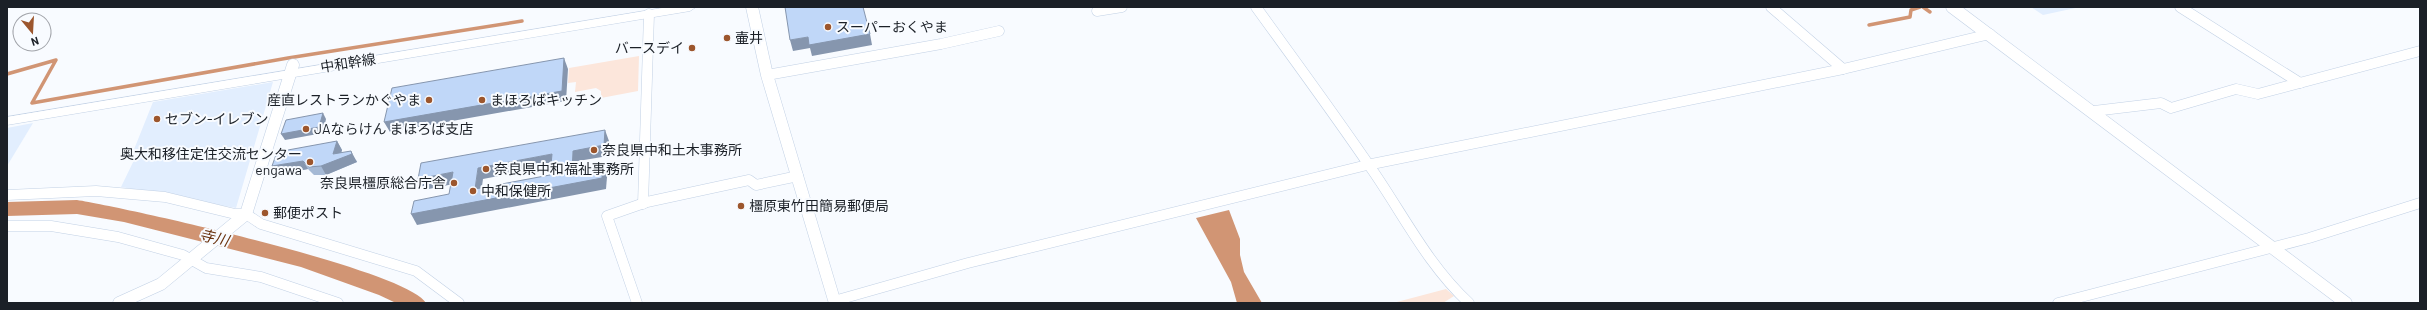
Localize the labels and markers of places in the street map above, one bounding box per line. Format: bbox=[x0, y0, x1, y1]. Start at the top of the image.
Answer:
place label: スーパーおくやま bbox=[836, 18, 948, 35]
marker: スーパーおくやま bbox=[823, 22, 833, 32]
place label: 壷井 bbox=[735, 29, 763, 46]
marker: 壷井 bbox=[722, 33, 732, 43]
place label: バースデイ bbox=[615, 39, 684, 56]
marker: バースデイ bbox=[687, 43, 697, 53]
place label: 産直レストランかぐやま bbox=[267, 91, 421, 108]
place label: まほろばキッチン bbox=[490, 91, 602, 108]
marker: 産直レストランかぐやま bbox=[424, 95, 434, 105]
marker: まほろばキッチン bbox=[477, 95, 487, 105]
place label: セブン-イレブン bbox=[165, 110, 269, 127]
marker: セブン-イレブン bbox=[152, 114, 162, 124]
place label: JAならけん まほろば支店 bbox=[314, 120, 473, 137]
marker: JAならけん まほろば支店 bbox=[301, 124, 311, 134]
place label: 奈良県中和土木事務所 bbox=[602, 141, 742, 158]
place label: 奥大和移住定住交流センター engawa bbox=[120, 145, 302, 178]
marker: 奈良県中和土木事務所 bbox=[589, 145, 599, 155]
marker: 奥大和移住定住交流センター engawa bbox=[305, 157, 315, 167]
place label: 奈良県中和福祉事務所 bbox=[494, 160, 634, 177]
marker: 奈良県中和福祉事務所 bbox=[481, 164, 491, 174]
place label: 奈良県橿原総合庁舎 bbox=[320, 174, 446, 191]
marker: 奈良県橿原総合庁舎 bbox=[449, 178, 459, 188]
place label: 中和保健所 bbox=[481, 182, 551, 199]
marker: 中和保健所 bbox=[468, 186, 478, 196]
place label: 橿原東竹田簡易郵便局 bbox=[749, 197, 889, 214]
marker: 橿原東竹田簡易郵便局 bbox=[736, 201, 746, 211]
place label: 郵便ポスト bbox=[273, 204, 343, 221]
marker: 郵便ポスト bbox=[260, 208, 270, 218]

